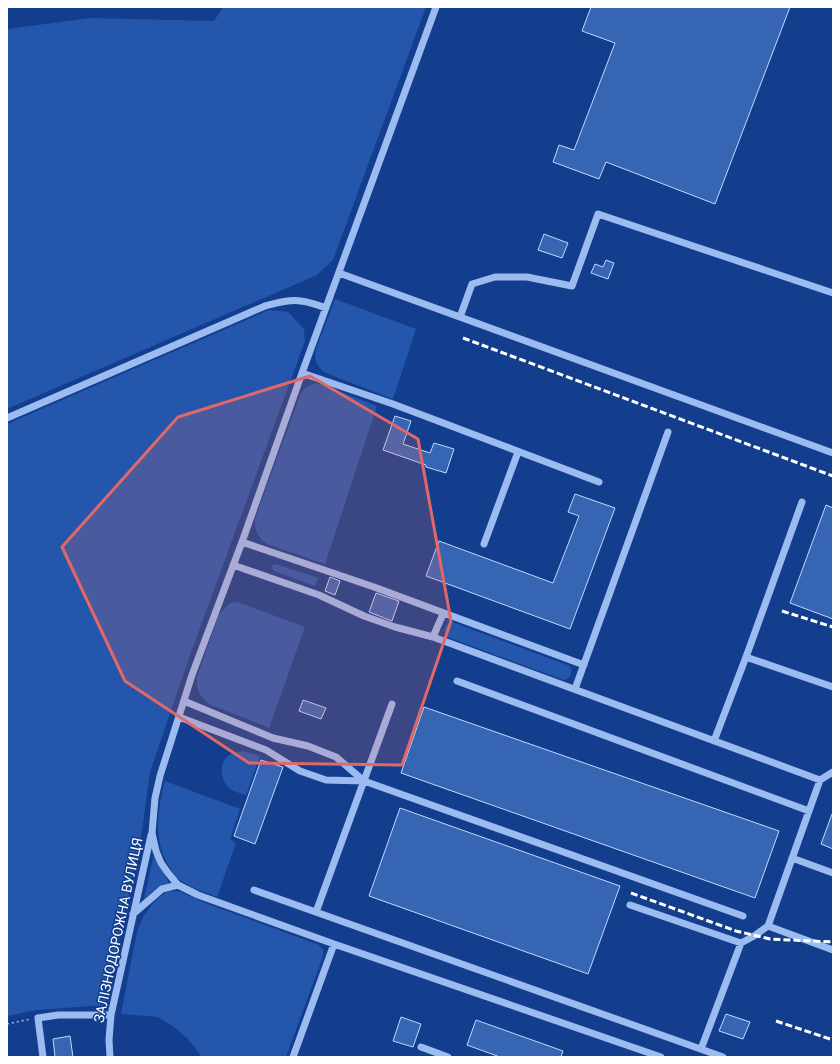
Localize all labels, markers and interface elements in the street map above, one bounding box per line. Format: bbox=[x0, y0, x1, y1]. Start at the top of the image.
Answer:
street label: ЗАЛІЗНОДОРОЖНА ВУЛИЦЯ bbox=[91, 836, 145, 1024]

